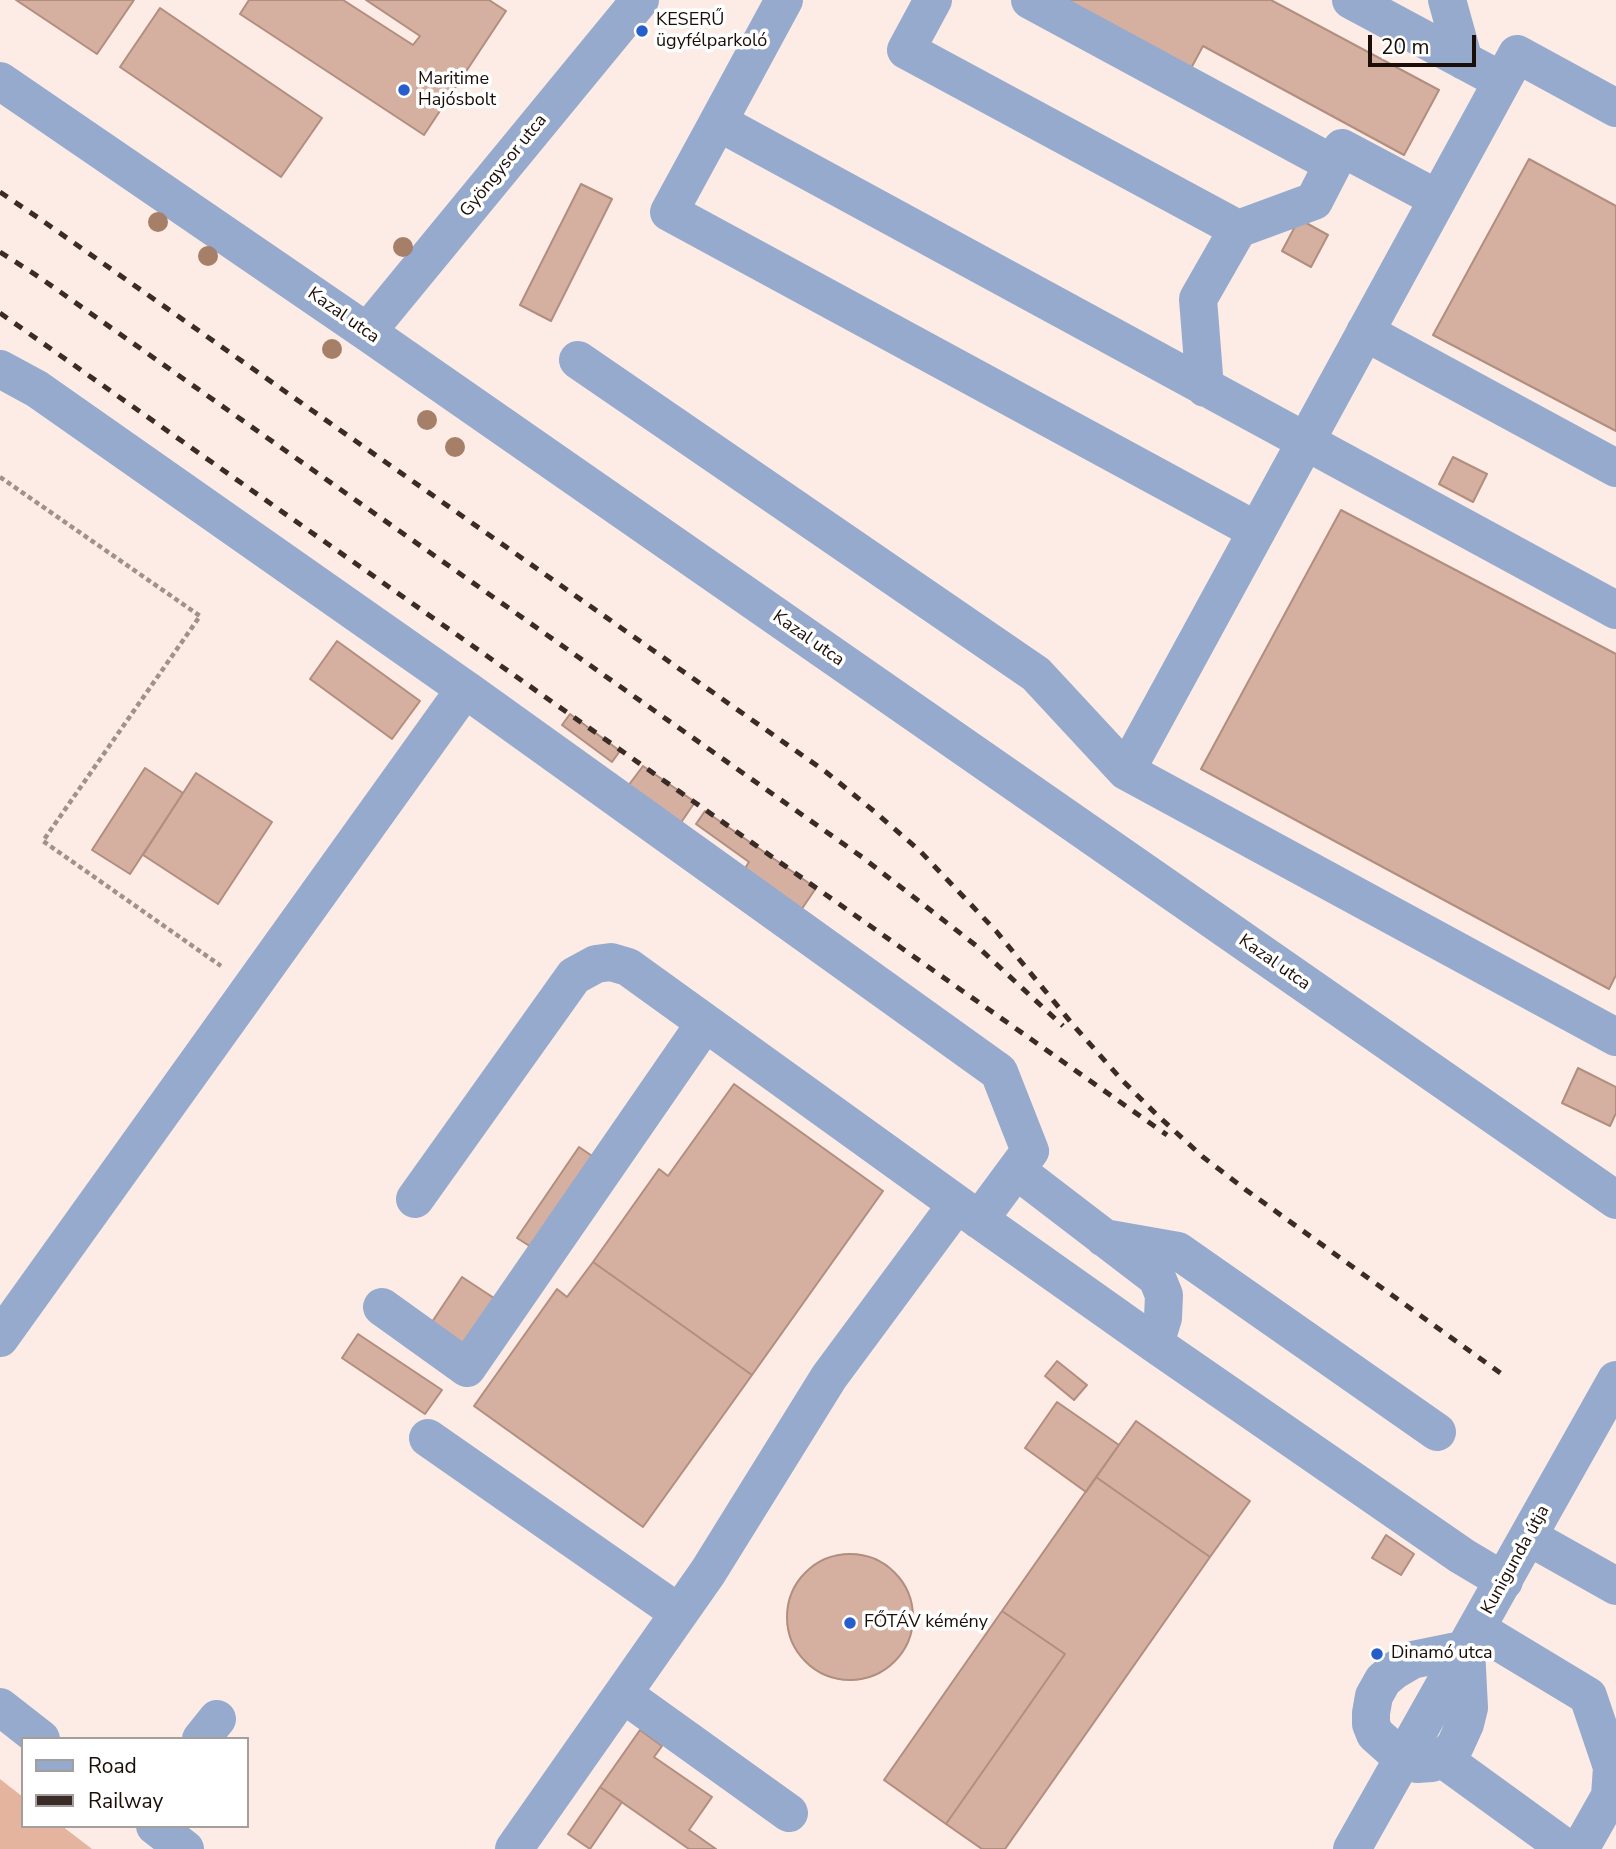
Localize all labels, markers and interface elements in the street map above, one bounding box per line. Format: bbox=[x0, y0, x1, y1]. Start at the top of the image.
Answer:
place label: KESERŰ ügyfélparkoló bbox=[656, 10, 767, 52]
scale bar bbox=[1371, 21, 1480, 65]
marker: KESERŰ ügyfélparkoló bbox=[634, 23, 650, 39]
text: 20 m bbox=[1381, 33, 1430, 61]
place label: Maritime Hajósbolt bbox=[418, 69, 496, 112]
marker: Maritime Hajósbolt bbox=[396, 82, 412, 98]
street label: Gyöngysor utca bbox=[456, 110, 552, 222]
street label: Kazal utca bbox=[303, 283, 383, 349]
street label: Kazal utca bbox=[768, 606, 848, 672]
street label: Kazal utca bbox=[1234, 930, 1314, 996]
street label: Kunigunda útja bbox=[1477, 1502, 1555, 1618]
place label: FŐTÁV kémény bbox=[864, 1612, 988, 1634]
marker: FŐTÁV kémény bbox=[842, 1615, 858, 1631]
place label: Dinamó utca bbox=[1391, 1643, 1492, 1665]
marker: Dinamó utca bbox=[1369, 1646, 1385, 1662]
legend bbox=[21, 1737, 248, 1828]
text: Road bbox=[88, 1752, 137, 1780]
text: Railway bbox=[88, 1787, 163, 1815]

